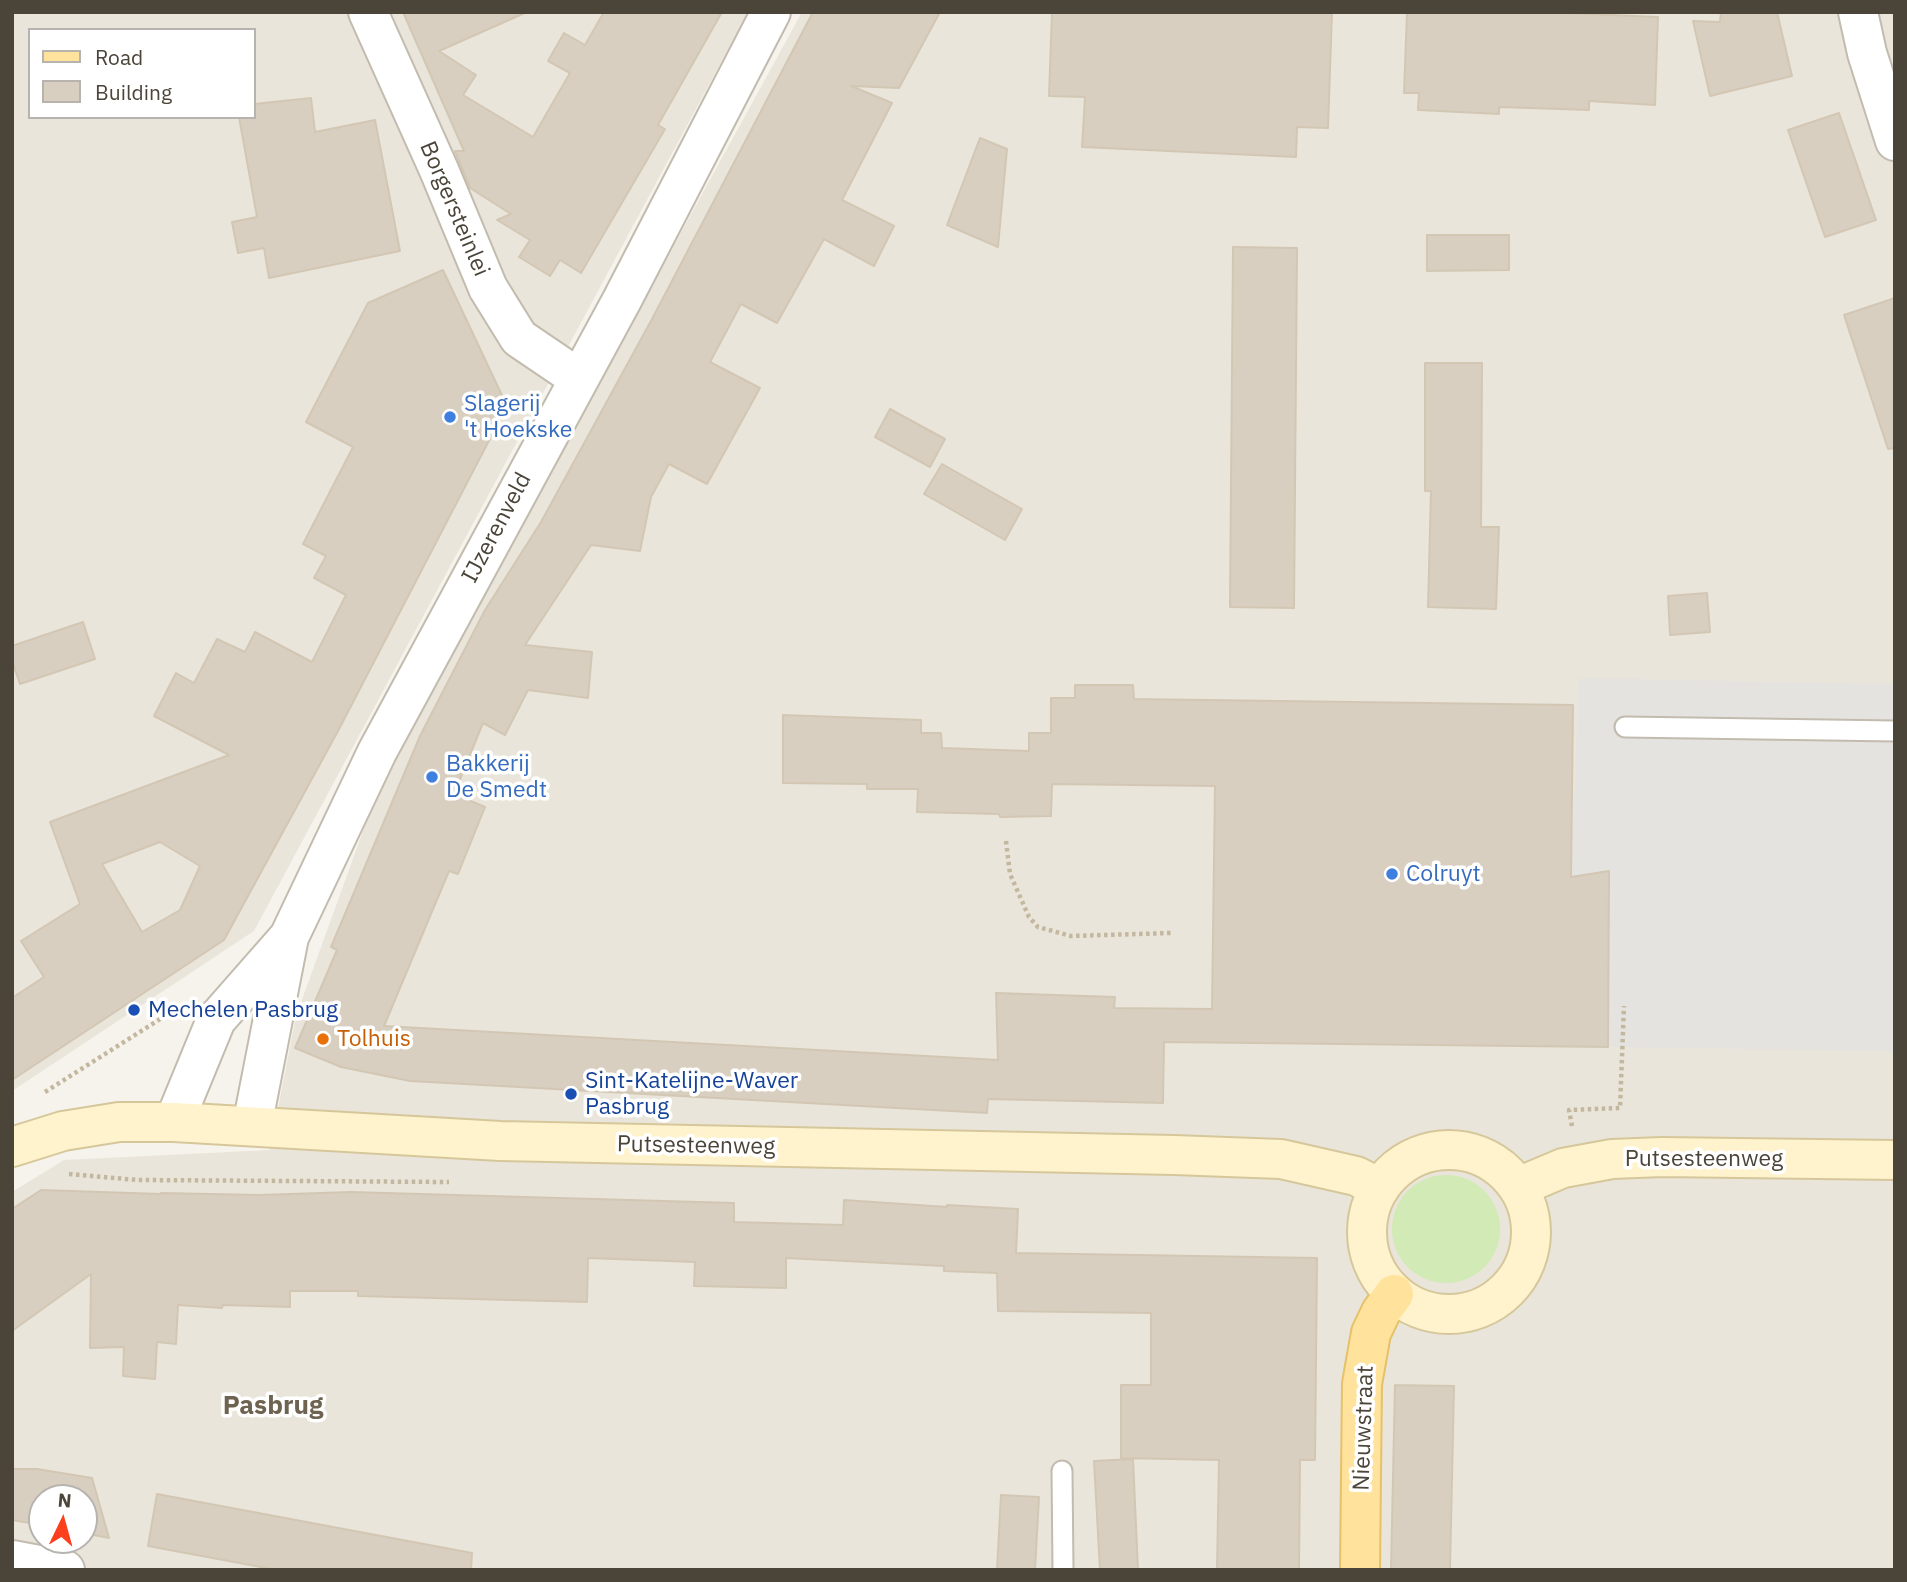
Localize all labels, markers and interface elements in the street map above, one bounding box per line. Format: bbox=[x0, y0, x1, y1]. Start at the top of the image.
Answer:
legend bbox=[28, 28, 256, 119]
text: Road bbox=[95, 43, 143, 71]
text: Building bbox=[95, 78, 172, 106]
street label: Borgersteinlei bbox=[413, 137, 495, 281]
place label: Slagerij 't Hoekske bbox=[464, 390, 572, 444]
marker: Slagerij 't Hoekske bbox=[442, 409, 458, 425]
street label: IJzerenveld bbox=[456, 468, 538, 588]
place label: Bakkerij De Smedt bbox=[446, 750, 547, 804]
marker: Bakkerij De Smedt bbox=[424, 769, 440, 785]
place label: Colruyt bbox=[1406, 860, 1480, 888]
marker: Colruyt bbox=[1384, 866, 1400, 882]
place label: Mechelen Pasbrug bbox=[148, 996, 338, 1024]
marker: Mechelen Pasbrug bbox=[126, 1002, 142, 1018]
place label: Tolhuis bbox=[337, 1025, 411, 1053]
marker: Tolhuis bbox=[315, 1031, 331, 1047]
place label: Sint-Katelijne-Waver Pasbrug bbox=[585, 1067, 798, 1121]
marker: Sint-Katelijne-Waver Pasbrug bbox=[563, 1086, 579, 1102]
street label: Putsesteenweg bbox=[617, 1131, 775, 1161]
street label: Putsesteenweg bbox=[1625, 1145, 1783, 1173]
street label: Nieuwstraat bbox=[1348, 1365, 1380, 1491]
district label: Pasbrug bbox=[223, 1390, 323, 1422]
north arrow bbox=[28, 1484, 98, 1554]
text: N bbox=[57, 1488, 73, 1513]

